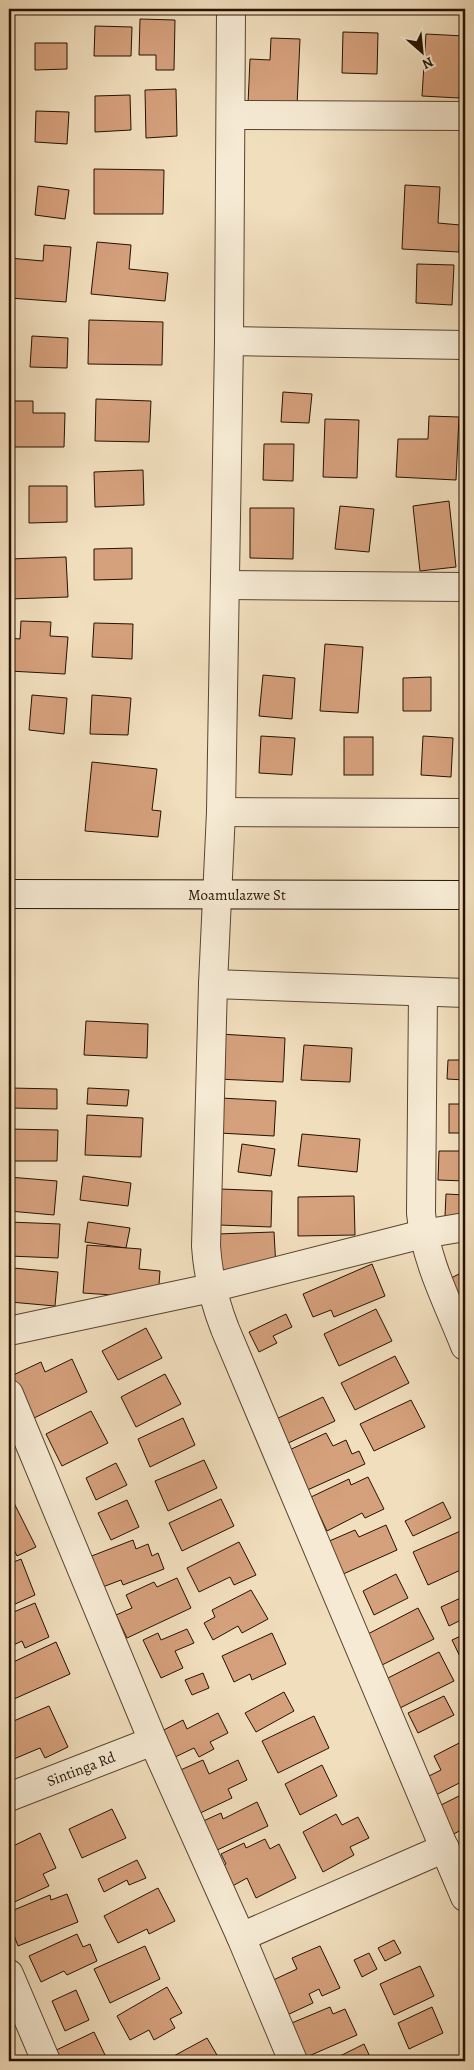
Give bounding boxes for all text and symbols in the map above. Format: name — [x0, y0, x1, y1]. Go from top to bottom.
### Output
north arrow — [396, 28, 446, 78]
text: N — [419, 52, 437, 74]
street label: Moamulazwe St — [188, 885, 286, 905]
street label: Sintinga Rd — [44, 1746, 119, 1791]

